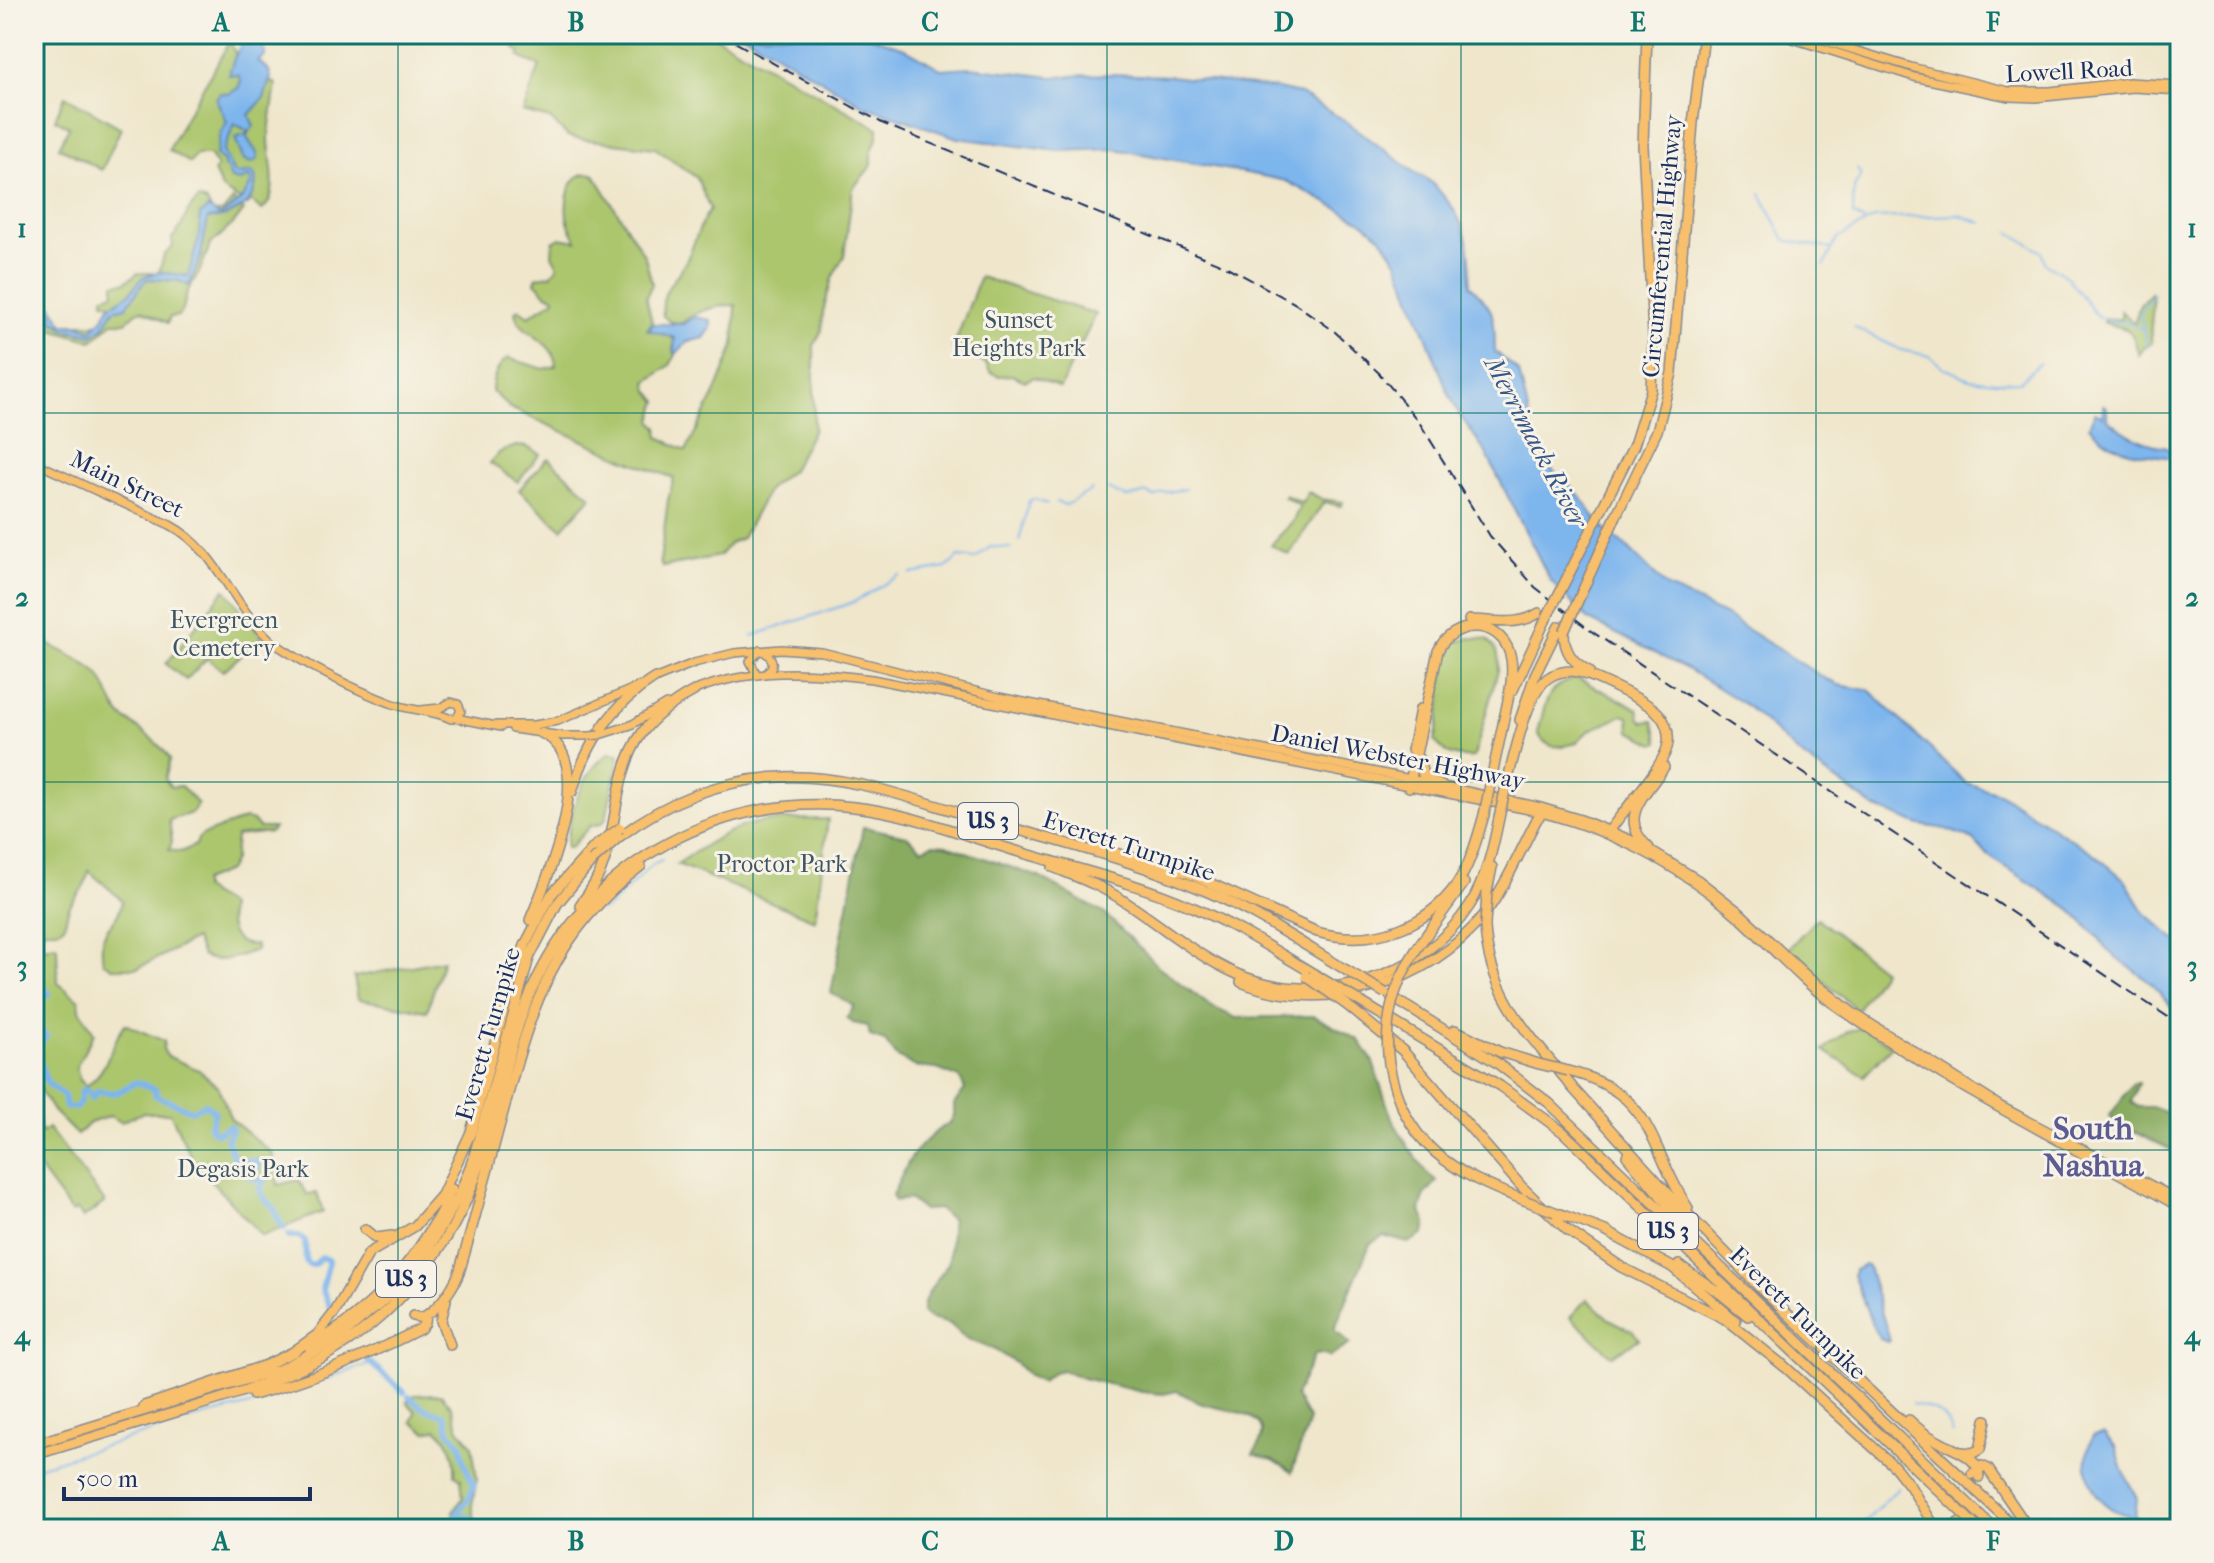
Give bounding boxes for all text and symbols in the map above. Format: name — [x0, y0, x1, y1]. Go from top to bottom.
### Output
text: A — [211, 7, 231, 38]
text: B — [568, 7, 585, 38]
text: C — [921, 7, 939, 38]
text: D — [1274, 7, 1294, 38]
text: E — [1630, 7, 1646, 38]
text: F — [1985, 7, 2000, 38]
street label: Lowell Road — [2005, 54, 2134, 88]
street label: Circumferential Highway — [1637, 112, 1688, 379]
text: 1 — [17, 213, 27, 244]
text: 1 — [2187, 213, 2197, 244]
park label: Sunset Heights Park — [952, 306, 1087, 362]
water label: Merrimack River — [1477, 349, 1595, 535]
street label: Main Street — [66, 445, 189, 524]
text: 2 — [15, 582, 29, 613]
text: 2 — [2185, 582, 2199, 613]
park label: Evergreen Cemetery — [170, 606, 278, 662]
street label: Daniel Webster Highway — [1269, 719, 1528, 796]
road number: US 3 — [958, 803, 1018, 839]
street label: Everett Turnpike — [1039, 805, 1219, 887]
park label: Proctor Park — [717, 850, 848, 878]
street label: Everett Turnpike — [450, 944, 526, 1124]
text: 3 — [17, 951, 27, 982]
text: 3 — [2187, 951, 2197, 982]
district label: South Nashua — [2043, 1110, 2144, 1184]
park label: Degasis Park — [177, 1155, 310, 1183]
road number: US 3 — [1638, 1213, 1698, 1249]
street label: Everett Turnpike — [1724, 1241, 1872, 1385]
road number: US 3 — [376, 1261, 436, 1297]
text: 4 — [13, 1320, 31, 1352]
text: 4 — [2183, 1320, 2201, 1352]
scale bar — [64, 1451, 310, 1501]
text: 500 m — [76, 1465, 138, 1493]
text: A — [211, 1526, 231, 1557]
text: B — [568, 1526, 585, 1557]
text: C — [921, 1526, 939, 1557]
text: D — [1274, 1526, 1294, 1557]
text: E — [1630, 1526, 1646, 1557]
text: F — [1985, 1526, 2000, 1557]

